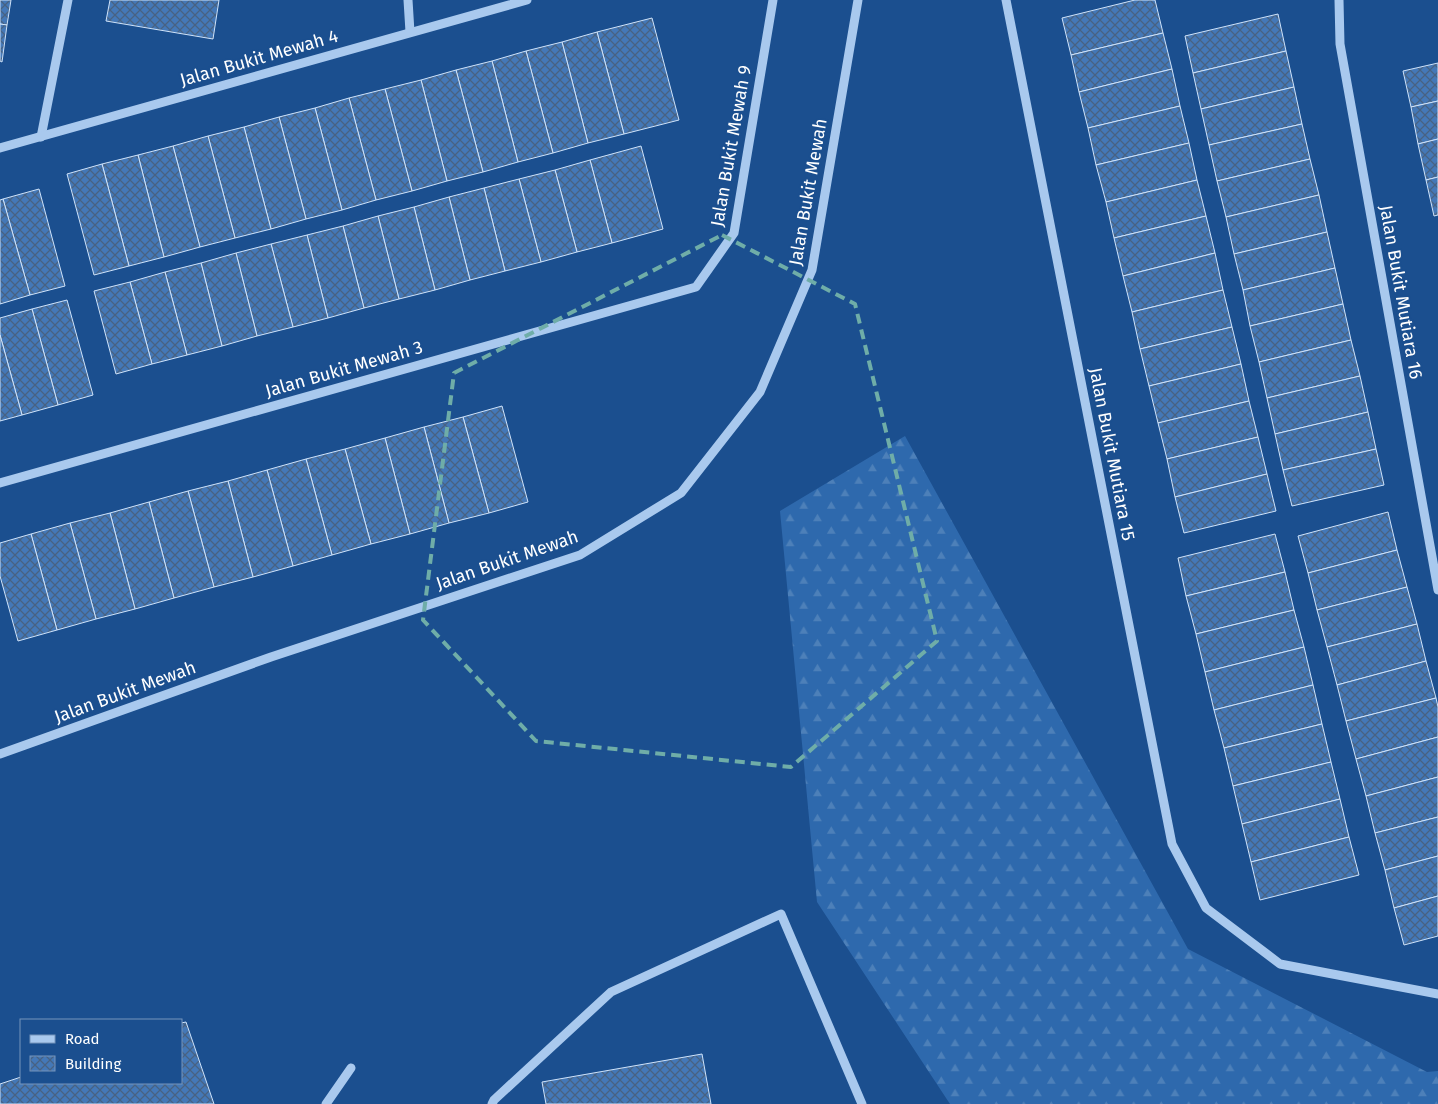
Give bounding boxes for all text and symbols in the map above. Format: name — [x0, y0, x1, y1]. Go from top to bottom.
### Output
street label: Jalan Bukit Mewah 4 — [177, 25, 341, 91]
street label: Jalan Bukit Mewah 9 — [706, 64, 756, 228]
street label: Jalan Bukit Mewah — [784, 117, 832, 267]
street label: Jalan Bukit Mutiara 16 — [1375, 203, 1427, 381]
street label: Jalan Bukit Mewah 3 — [263, 336, 425, 402]
street label: Jalan Bukit Mutiara 15 — [1084, 366, 1140, 542]
street label: Jalan Bukit Mewah — [433, 525, 581, 595]
street label: Jalan Bukit Mewah — [51, 656, 199, 728]
legend — [20, 1019, 182, 1084]
text: Road — [65, 1030, 100, 1048]
text: Building — [65, 1055, 121, 1073]

